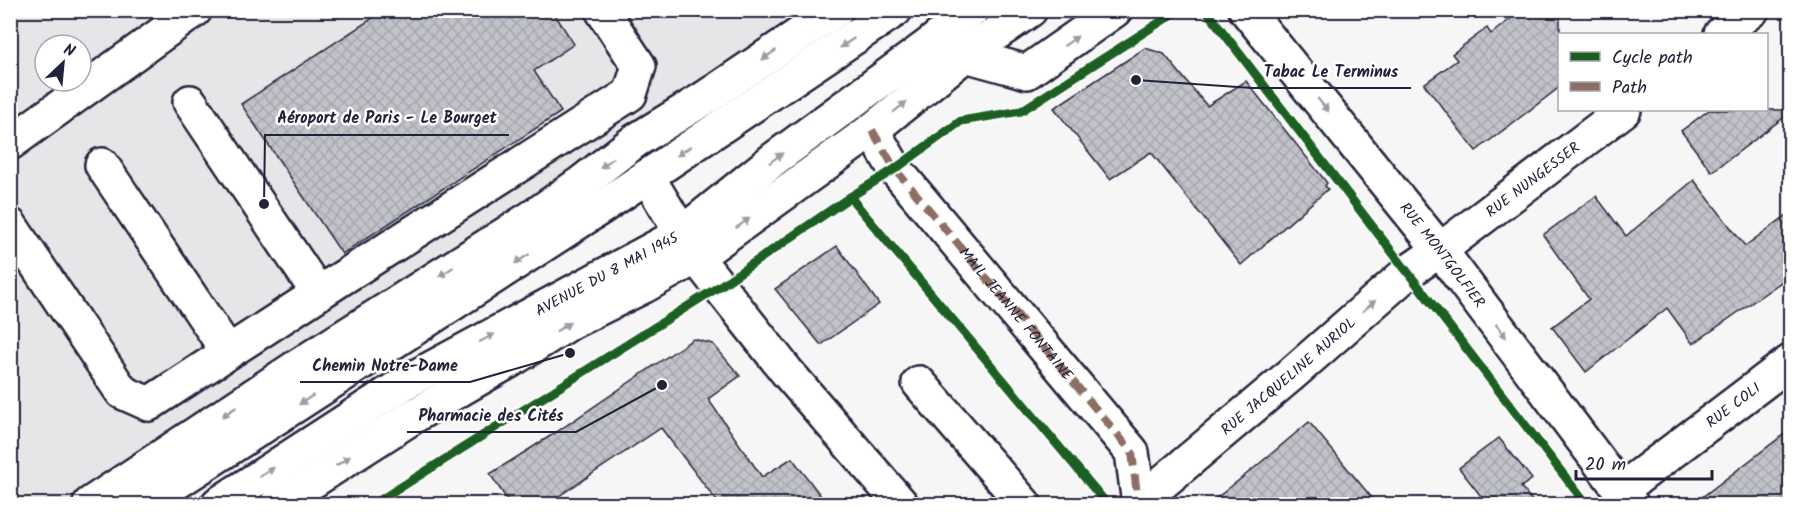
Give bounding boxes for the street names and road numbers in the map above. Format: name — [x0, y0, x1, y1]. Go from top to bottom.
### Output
street label: RUE NUNGESSER — [1481, 136, 1586, 224]
street label: RUE MONTGOLFIER — [1393, 197, 1491, 314]
street label: AVENUE DU 8 MAI 1945 — [531, 226, 684, 323]
street label: MAIL JEANNE FONTAINE — [952, 242, 1079, 387]
street label: RUE JACQUELINE AURIOL — [1216, 312, 1362, 442]
street label: RUE COLI — [1701, 377, 1767, 435]

